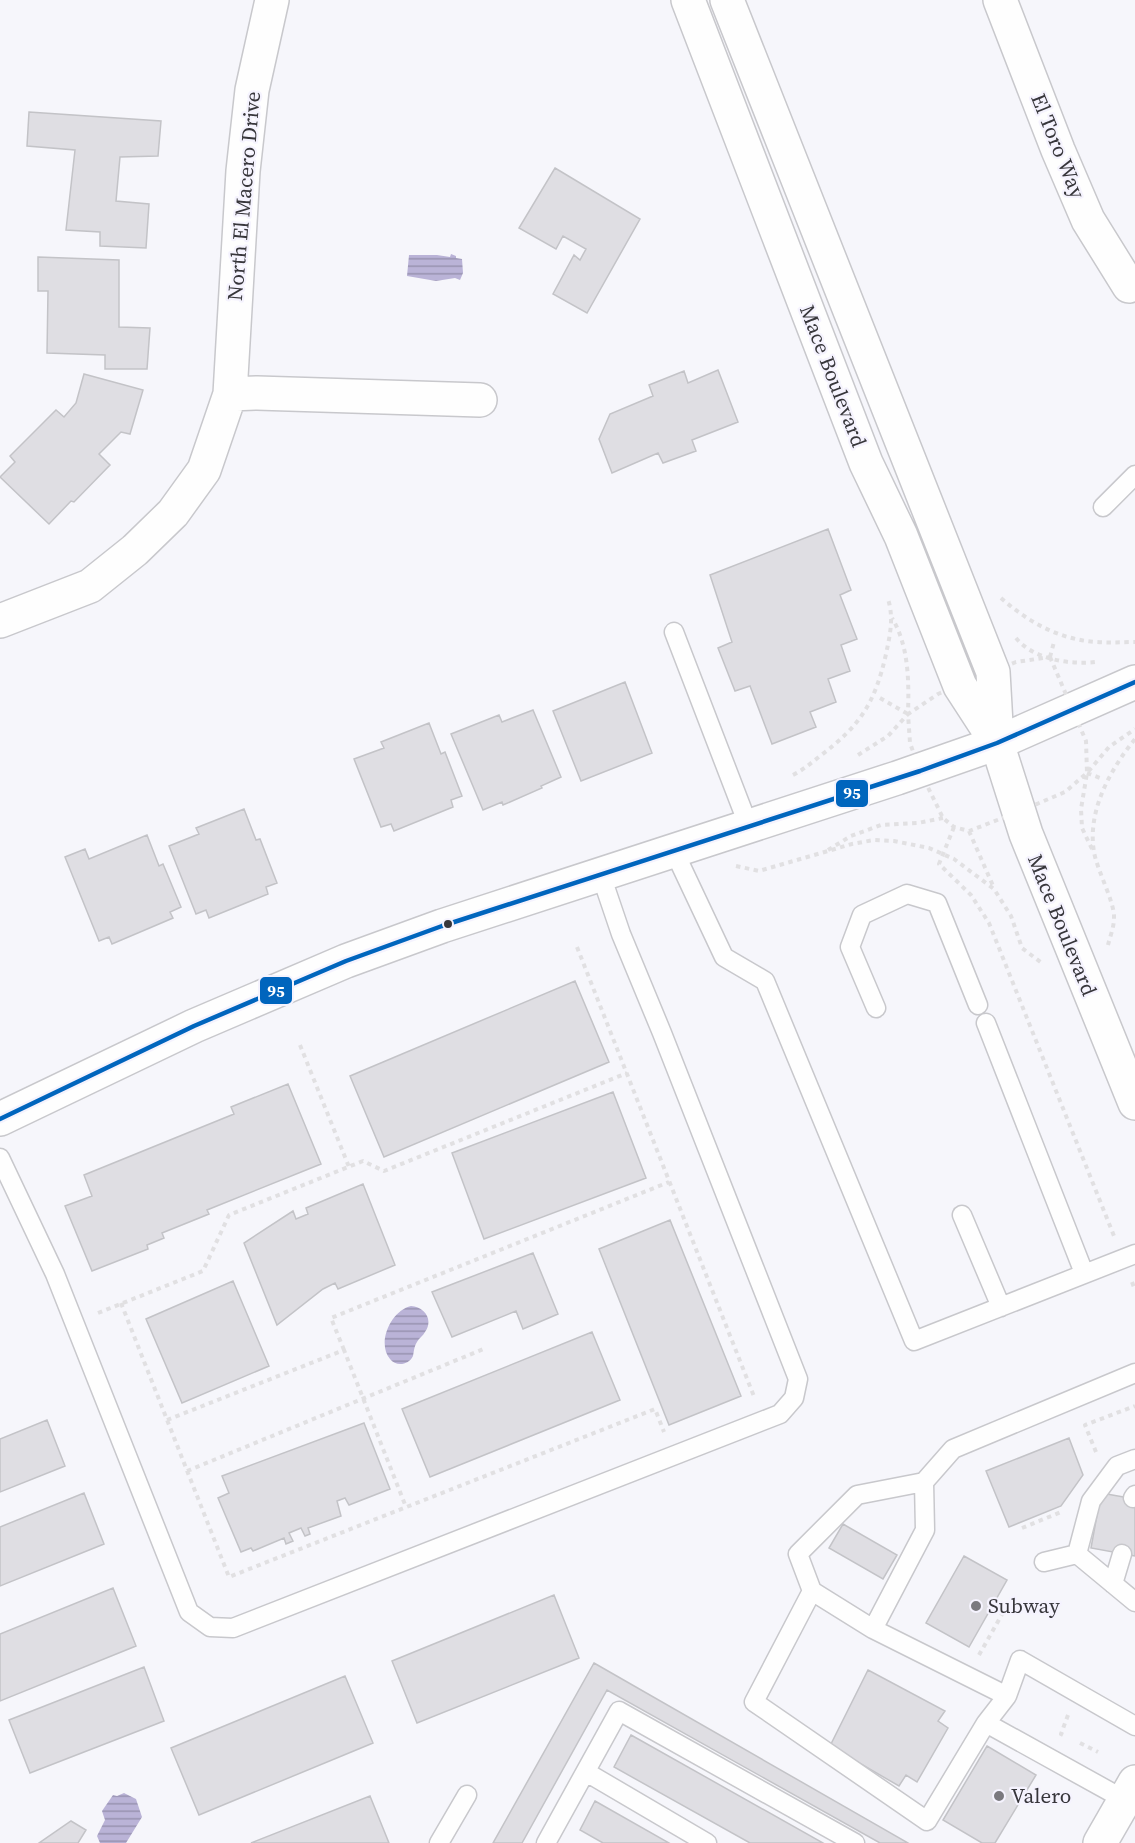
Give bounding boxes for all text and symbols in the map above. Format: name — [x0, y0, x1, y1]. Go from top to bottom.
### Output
street label: El Toro Way — [1024, 89, 1093, 203]
street label: North El Macero Drive — [220, 90, 267, 302]
street label: Mace Boulevard — [793, 301, 874, 451]
line badge: 95 — [835, 779, 869, 808]
text: 95 — [843, 782, 861, 804]
street label: Mace Boulevard — [1021, 850, 1104, 1000]
unlabelled marker — [442, 918, 454, 930]
line badge: 95 — [259, 976, 293, 1005]
text: 95 — [267, 980, 285, 1002]
place label: Subway — [988, 1591, 1060, 1620]
marker: Subway — [969, 1599, 983, 1613]
place label: Valero — [1011, 1781, 1071, 1810]
marker: Valero — [992, 1789, 1006, 1803]

